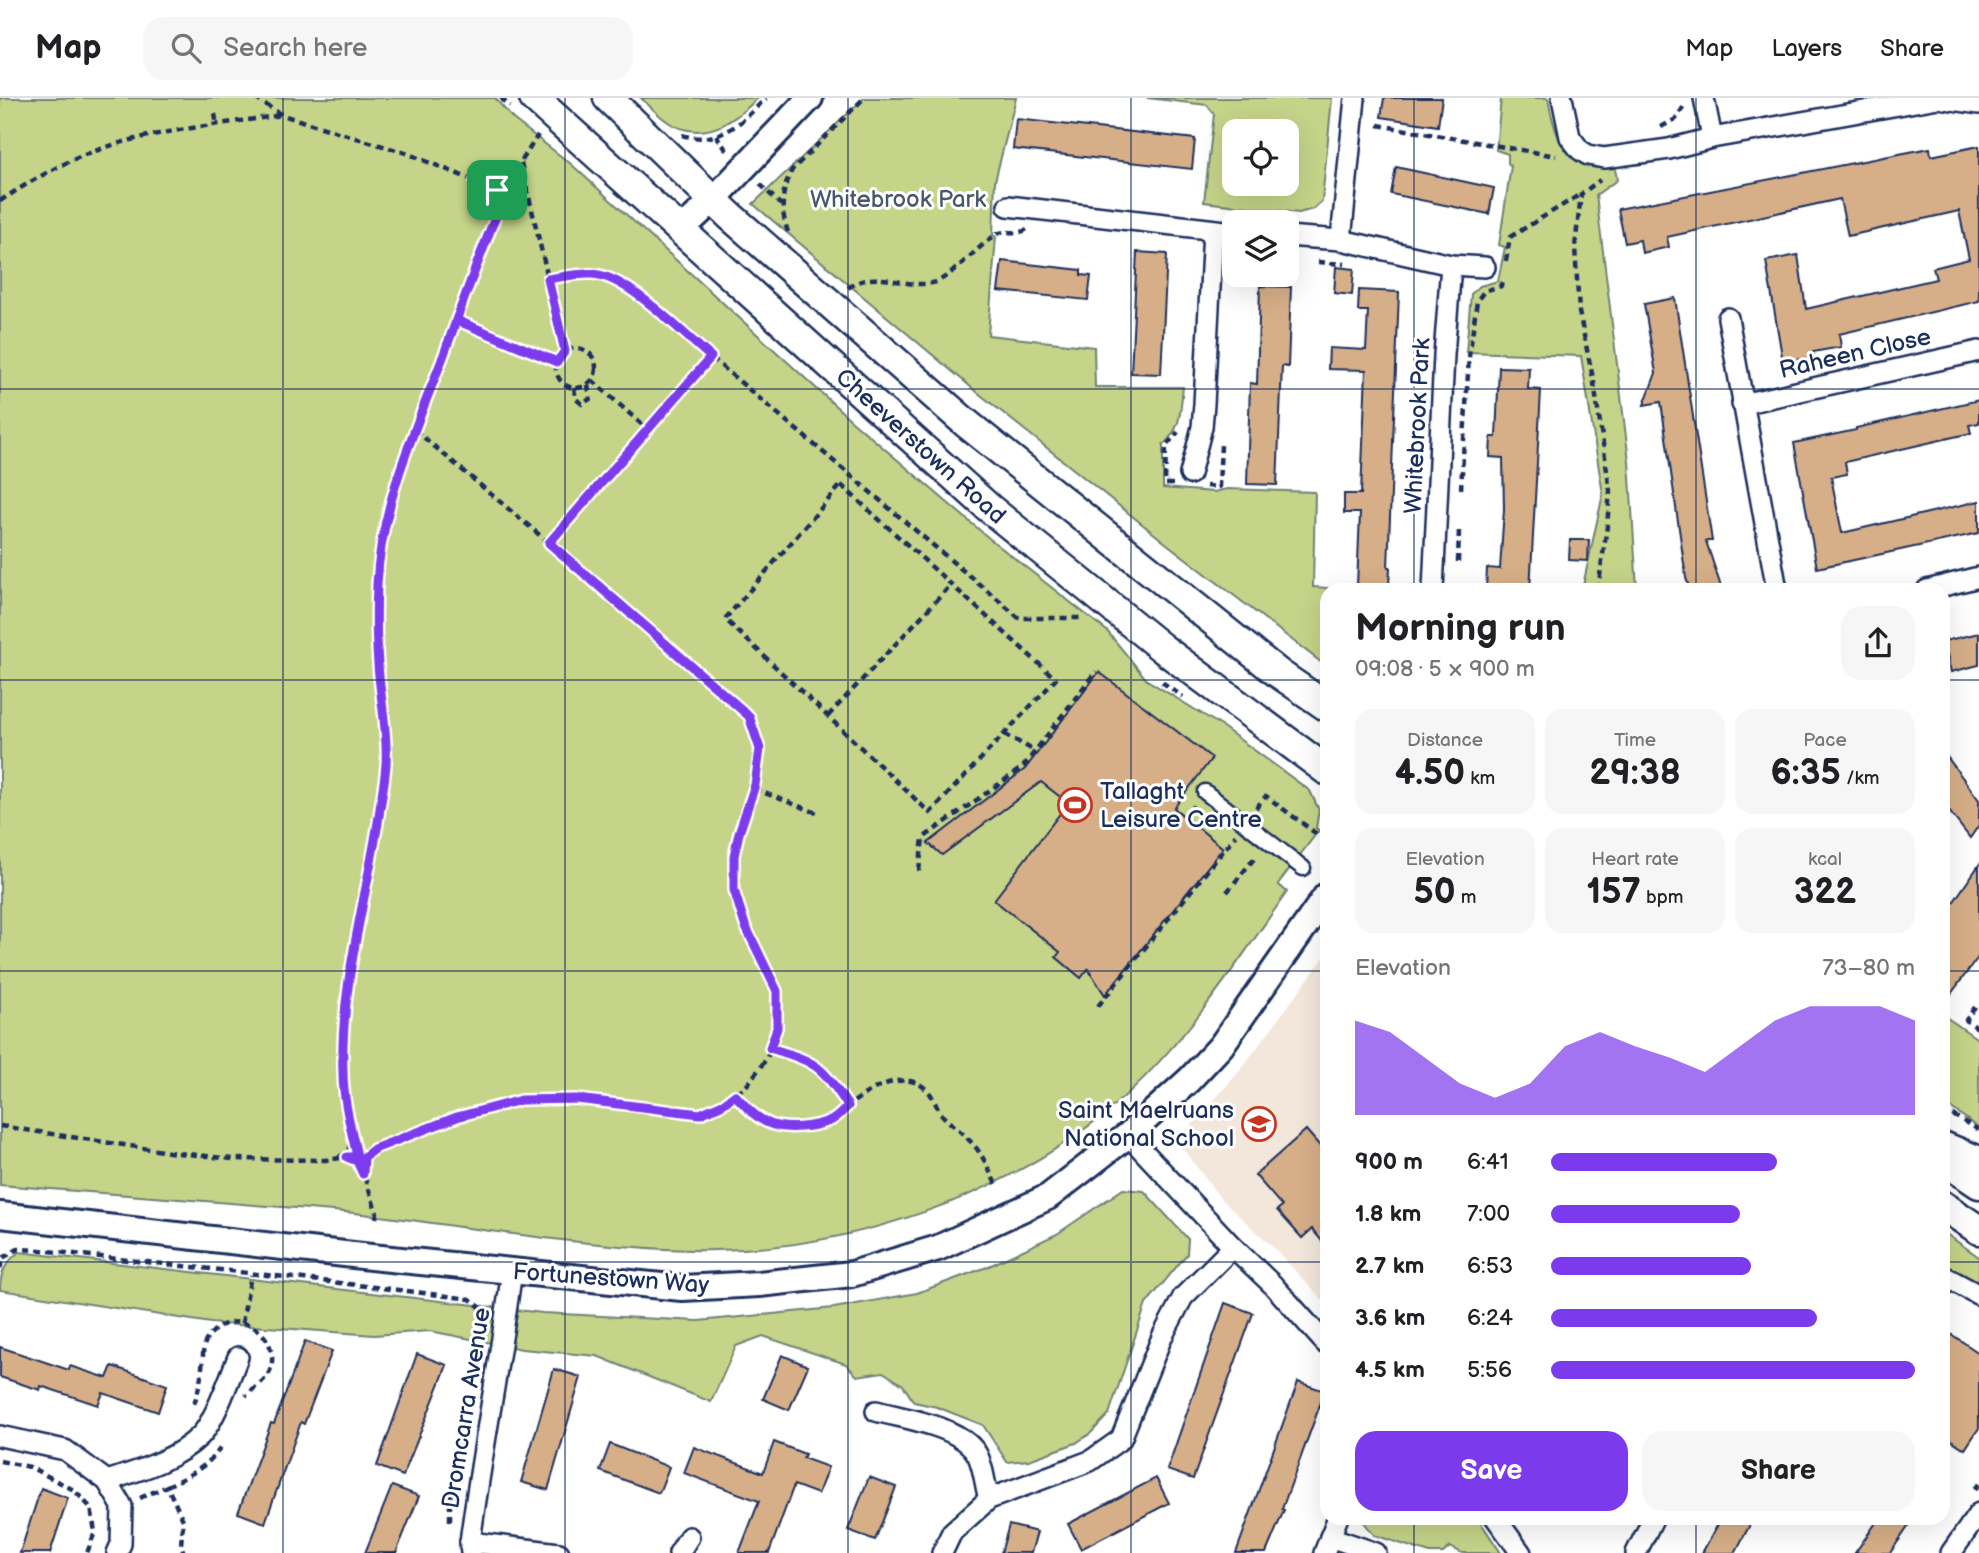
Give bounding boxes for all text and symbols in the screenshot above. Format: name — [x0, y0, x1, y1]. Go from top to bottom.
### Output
search box — [143, 17, 633, 80]
text: Map — [35, 28, 101, 68]
icon: search — [167, 29, 205, 67]
text: Search here — [223, 33, 367, 64]
text: Map — [1685, 34, 1733, 63]
text: Layers — [1771, 34, 1842, 63]
text: Share — [1880, 34, 1944, 63]
map controls — [1222, 119, 1299, 287]
button: locate — [1222, 119, 1299, 196]
pin — [467, 160, 527, 220]
icon: arrive — [478, 171, 516, 209]
park label: Whitebrook Park — [810, 185, 986, 214]
button: layers — [1222, 210, 1299, 287]
street label: Raheen Close — [1777, 322, 1934, 385]
street label: Whitebrook Park — [1398, 337, 1437, 515]
street label: Cheeverstown Road — [830, 362, 1012, 530]
text: Morning run — [1355, 606, 1566, 651]
button: share — [1841, 606, 1915, 680]
text: 09:08 · 5 × 900 m — [1355, 655, 1535, 683]
text: Distance — [1407, 729, 1483, 752]
text: Time — [1614, 729, 1656, 752]
text: Pace — [1803, 729, 1847, 752]
text: 4.50 — [1395, 752, 1465, 795]
text: 29:38 — [1589, 752, 1681, 795]
text: 6:35 — [1771, 752, 1841, 795]
text: km — [1465, 767, 1495, 790]
text: /km — [1841, 767, 1880, 790]
place label: Tallaght Leisure Centre — [1100, 777, 1262, 834]
sports icon: Tallaght Leisure Centre — [1056, 786, 1094, 824]
text: Elevation — [1405, 848, 1485, 871]
text: Heart rate — [1591, 848, 1679, 871]
text: kcal — [1808, 848, 1842, 871]
text: 50 — [1414, 871, 1456, 914]
text: 157 — [1587, 871, 1641, 914]
text: 322 — [1794, 871, 1856, 914]
text: m — [1456, 886, 1476, 909]
text: bpm — [1641, 886, 1683, 909]
text: Elevation — [1355, 954, 1451, 982]
text: 73–80 m — [1822, 954, 1915, 982]
place label: Saint Maelruans National School — [1058, 1096, 1234, 1153]
school or university icon: Saint Maelruans National School — [1240, 1105, 1278, 1143]
text: 900 m — [1355, 1148, 1423, 1176]
text: 6:41 — [1467, 1148, 1509, 1176]
text: 1.8 km — [1355, 1200, 1421, 1228]
text: 7:00 — [1467, 1200, 1510, 1228]
text: 2.7 km — [1355, 1252, 1424, 1280]
text: 6:53 — [1467, 1252, 1513, 1280]
street label: Fortunestown Way — [512, 1257, 710, 1300]
text: 3.6 km — [1355, 1304, 1425, 1332]
text: 6:24 — [1467, 1304, 1513, 1332]
street label: Dromcarra Avenue — [436, 1306, 497, 1511]
text: 4.5 km — [1355, 1356, 1425, 1384]
text: 5:56 — [1467, 1356, 1512, 1384]
button: Save — [1355, 1431, 1628, 1511]
button: Share — [1642, 1431, 1915, 1511]

